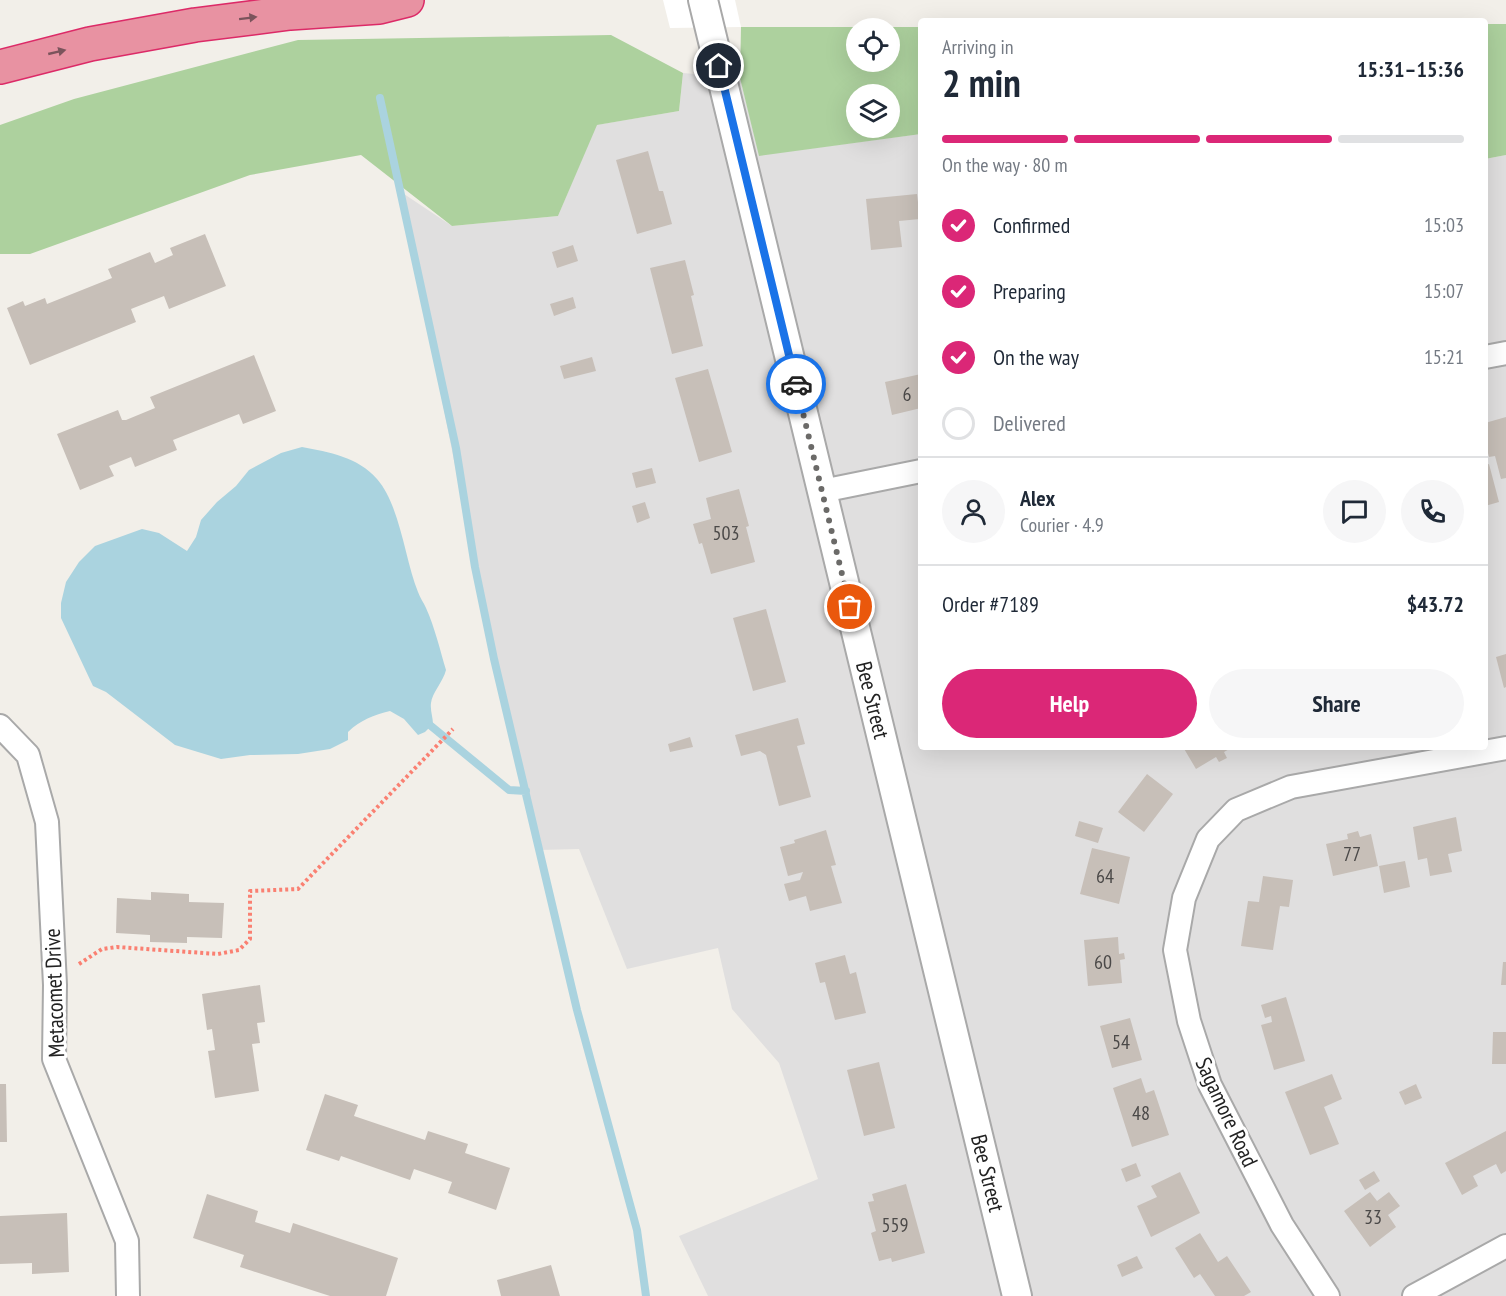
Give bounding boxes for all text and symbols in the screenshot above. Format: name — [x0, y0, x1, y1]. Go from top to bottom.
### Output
one-way arrow — [239, 13, 258, 22]
map controls — [846, 18, 900, 138]
button: locate — [846, 18, 900, 72]
text: Arriving in — [942, 34, 1014, 60]
pin — [693, 40, 744, 91]
one-way arrow — [47, 47, 66, 56]
icon: home — [702, 49, 735, 82]
text: 15:31–15:36 — [1357, 55, 1464, 83]
text: 2 min — [942, 57, 1021, 108]
button: layers — [846, 84, 900, 138]
text: On the way · 80 m — [942, 152, 1068, 178]
icon: check — [942, 209, 975, 242]
text: Confirmed — [993, 211, 1070, 239]
text: 15:03 — [1424, 212, 1464, 238]
icon: check — [942, 275, 975, 308]
text: Preparing — [993, 277, 1066, 305]
text: 15:07 — [1424, 278, 1464, 304]
icon: check — [942, 341, 975, 374]
text: On the way — [993, 343, 1079, 371]
text: 15:21 — [1424, 344, 1464, 370]
courier — [766, 354, 826, 414]
icon: car — [780, 368, 813, 401]
house number: 6 — [903, 381, 912, 407]
text: Delivered — [993, 409, 1066, 437]
button: person — [942, 480, 1005, 543]
button: chat — [1323, 480, 1386, 543]
button: phone — [1401, 480, 1464, 543]
text: Alex — [1020, 484, 1055, 512]
text: Courier · 4.9 — [1020, 512, 1104, 538]
house number: 503 — [713, 520, 740, 546]
pin — [824, 581, 875, 632]
icon: bag — [833, 590, 866, 623]
text: Order #7189 — [942, 590, 1039, 618]
text: $43.72 — [1407, 590, 1464, 618]
street label: Bee Street — [850, 658, 896, 742]
button: Help — [942, 669, 1197, 738]
button: Share — [1209, 669, 1464, 738]
house number: 77 — [1343, 841, 1361, 867]
house number: 64 — [1096, 863, 1114, 889]
street label: Metacomet Drive — [38, 928, 70, 1058]
house number: 60 — [1094, 949, 1112, 975]
house number: 54 — [1112, 1029, 1130, 1055]
street label: Sagamore Road — [1189, 1053, 1265, 1171]
house number: 48 — [1132, 1100, 1150, 1126]
street label: Bee Street — [965, 1131, 1011, 1215]
house number: 33 — [1364, 1204, 1382, 1230]
house number: 559 — [882, 1212, 909, 1238]

